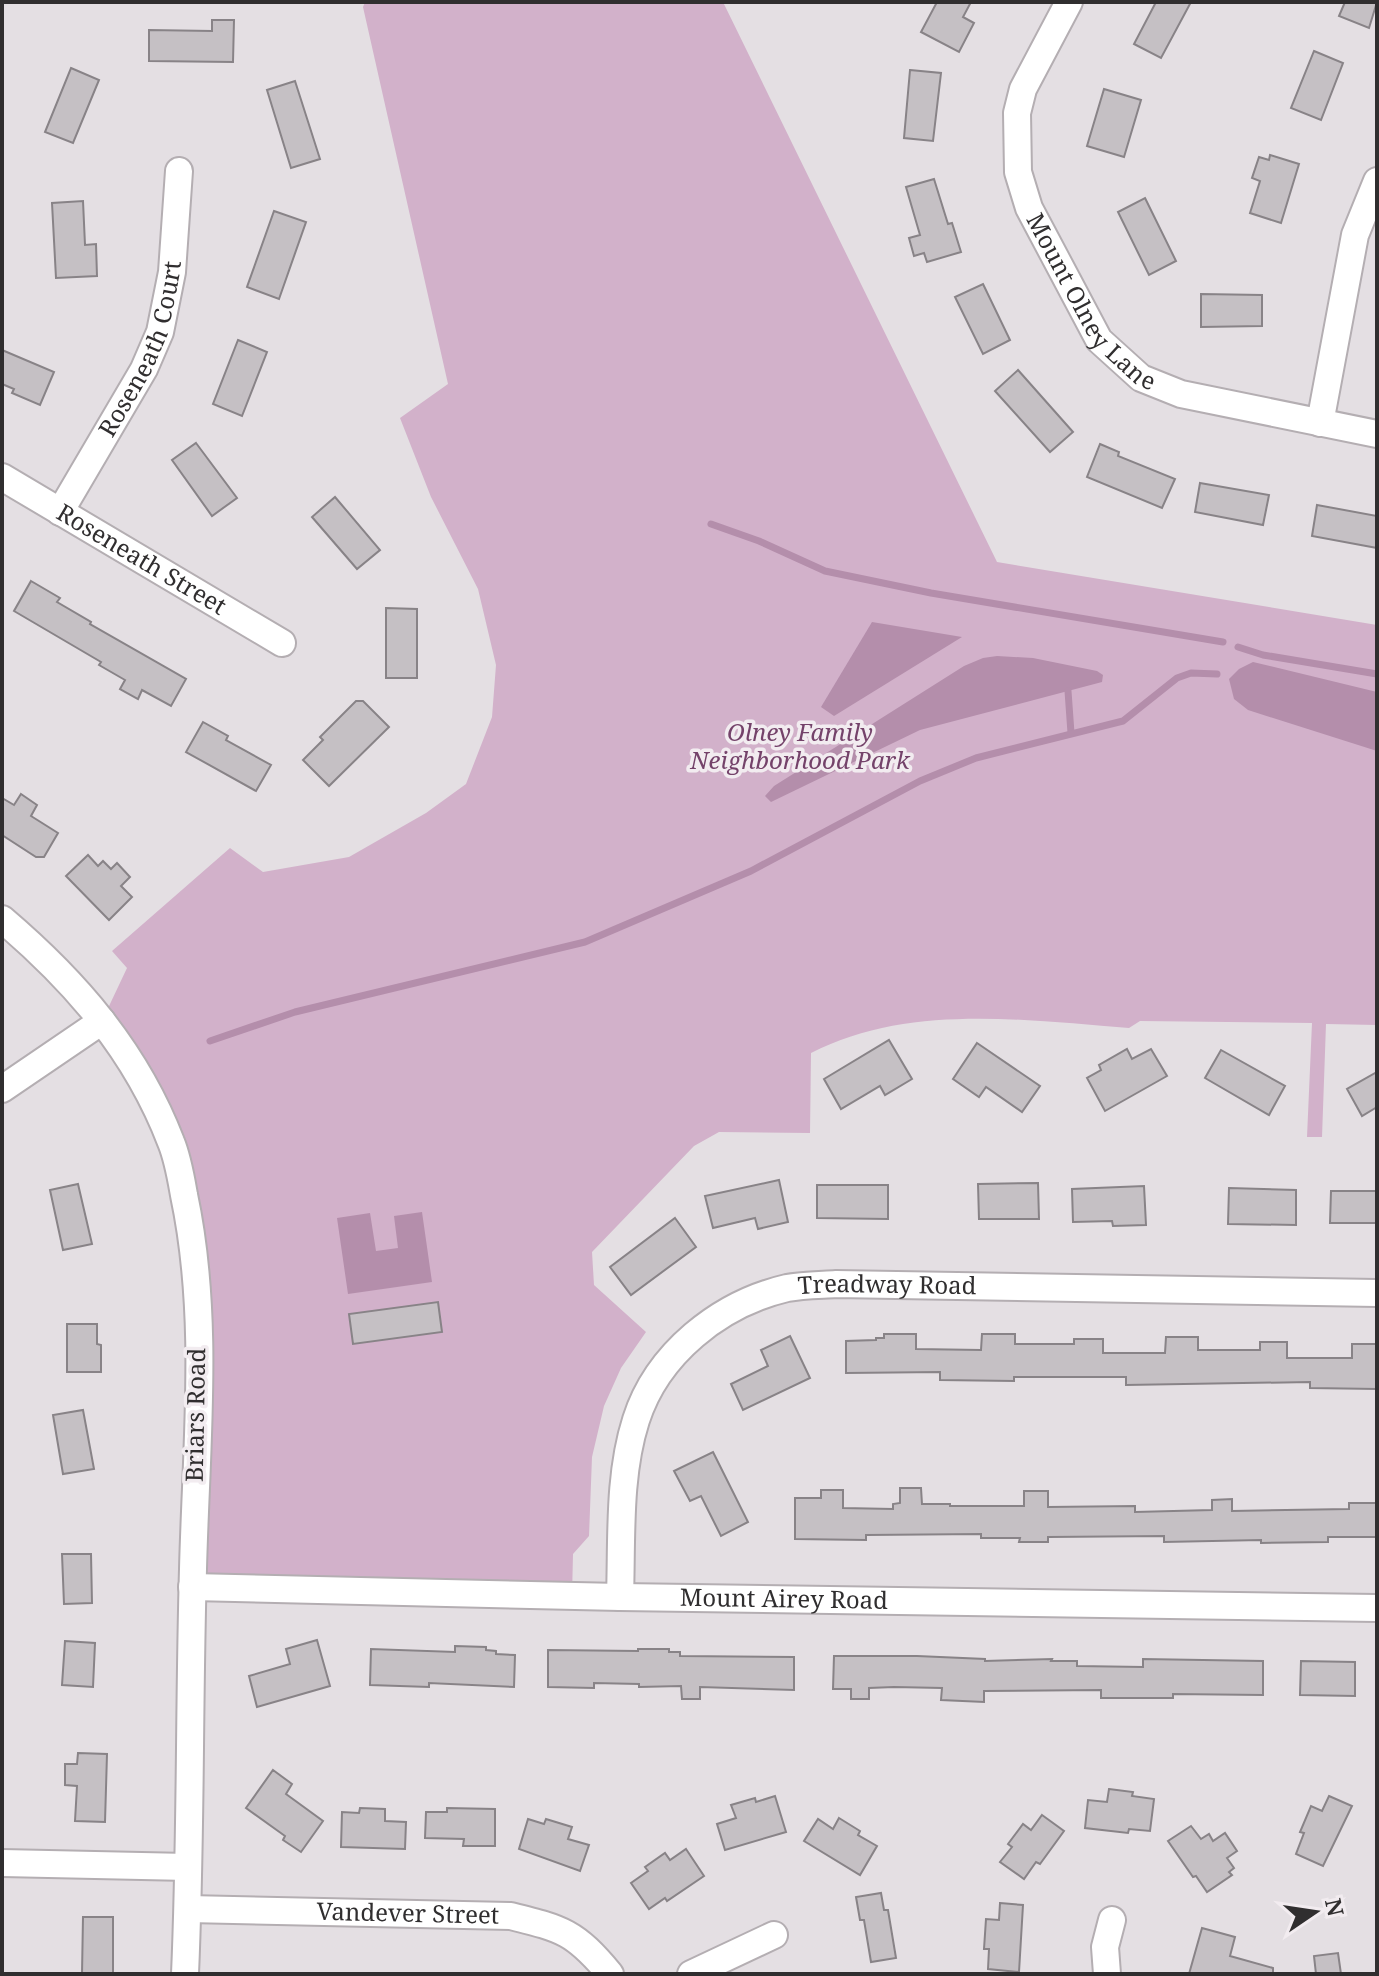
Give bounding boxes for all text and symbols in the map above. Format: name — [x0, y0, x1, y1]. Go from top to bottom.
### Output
street label: Mount Olney Lane — [1020, 207, 1161, 397]
street label: Roseneath Court — [90, 260, 188, 442]
street label: Roseneath Street — [51, 495, 233, 621]
park label: Olney Family Neighborhood Park — [689, 715, 911, 776]
street label: Treadway Road — [796, 1266, 977, 1301]
street label: Briars Road — [177, 1347, 212, 1482]
street label: Mount Airey Road — [680, 1580, 888, 1616]
north arrow — [1275, 1872, 1355, 1952]
street label: Vandever Street — [316, 1894, 500, 1931]
text: N — [1319, 1895, 1352, 1919]

